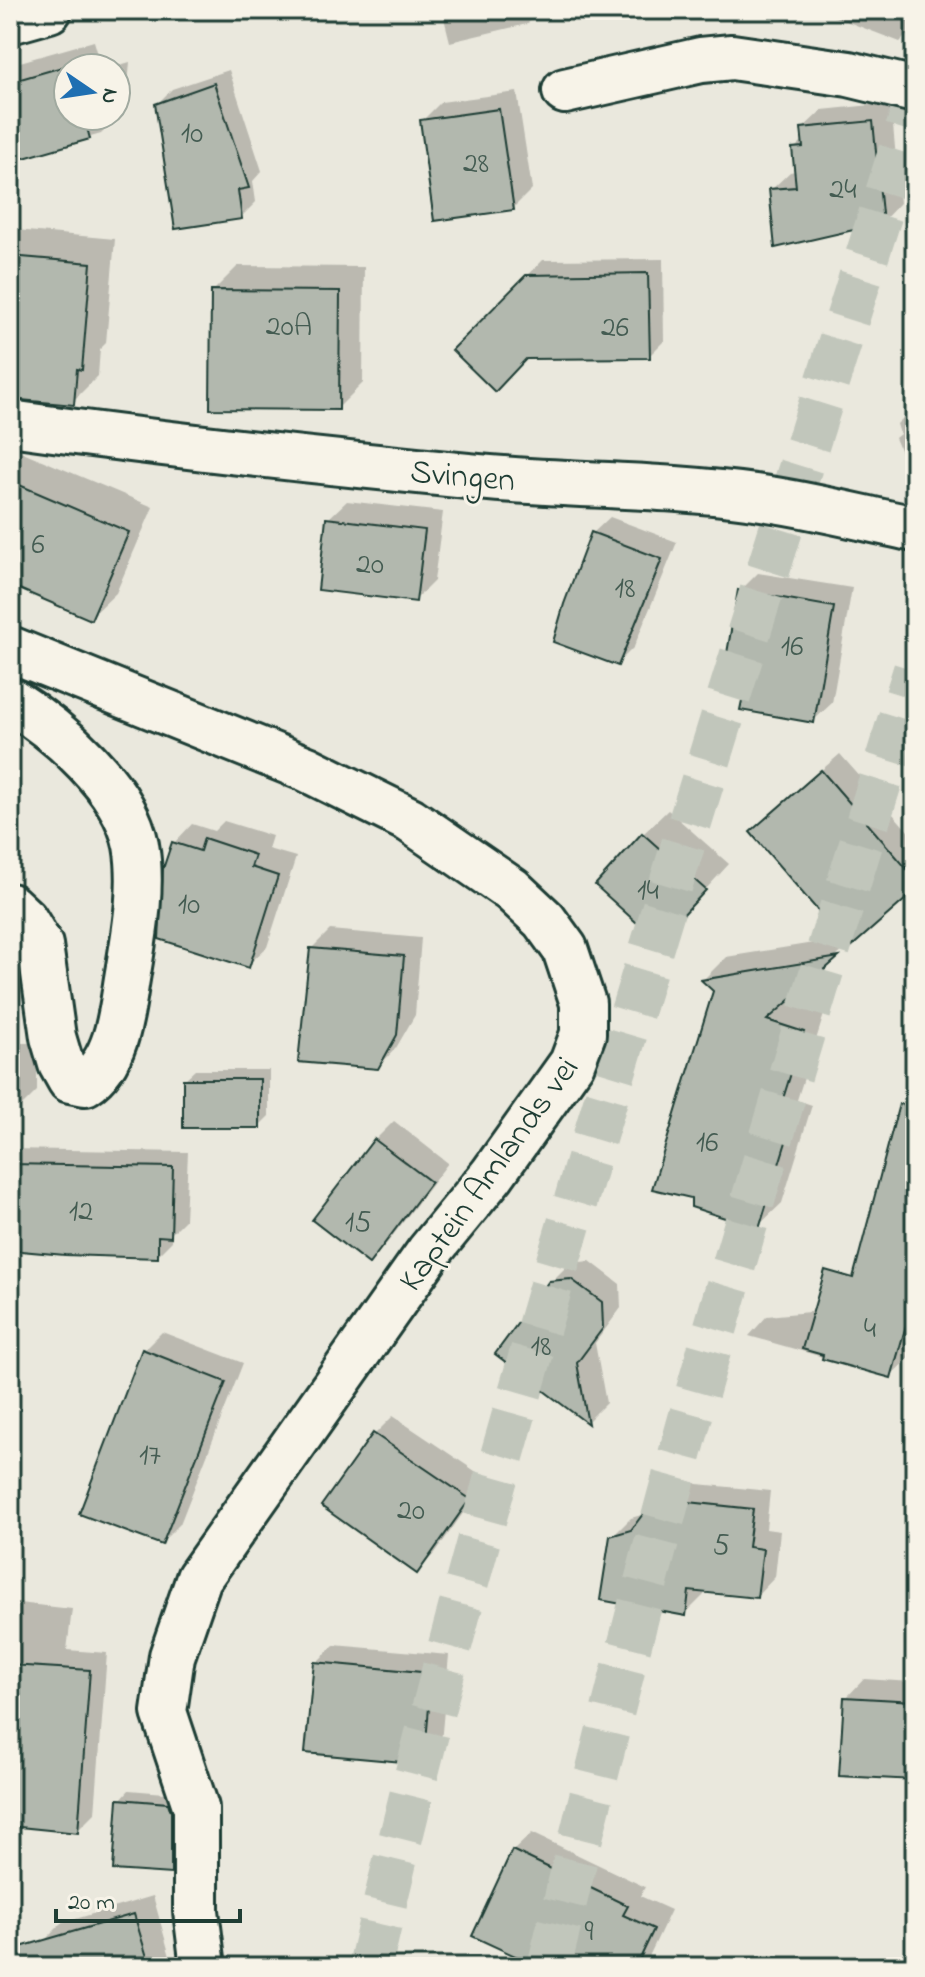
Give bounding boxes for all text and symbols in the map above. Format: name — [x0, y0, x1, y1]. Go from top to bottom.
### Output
north arrow — [52, 52, 132, 132]
text: N — [91, 85, 126, 107]
house number: 10 — [181, 113, 203, 157]
house number: 28 — [463, 143, 489, 187]
house number: 24 — [829, 169, 857, 213]
house number: 20A — [266, 306, 312, 350]
house number: 26 — [601, 307, 629, 351]
street label: Svingen — [408, 448, 517, 507]
house number: 6 — [31, 524, 45, 568]
house number: 20 — [356, 544, 384, 588]
house number: 18 — [615, 568, 635, 612]
house number: 16 — [781, 626, 803, 670]
house number: 14 — [637, 870, 659, 914]
house number: 10 — [178, 884, 200, 928]
street label: Kaptein Amlands vei — [388, 1047, 593, 1303]
house number: 16 — [696, 1122, 718, 1166]
house number: 12 — [69, 1191, 93, 1235]
house number: 15 — [345, 1202, 371, 1246]
house number: 4 — [864, 1308, 876, 1352]
house number: 18 — [531, 1326, 551, 1370]
house number: 17 — [139, 1435, 161, 1479]
house number: 20 — [397, 1490, 425, 1534]
house number: 5 — [712, 1525, 730, 1569]
scale bar — [56, 1873, 240, 1923]
text: 20 m — [68, 1886, 115, 1921]
house number: 9 — [584, 1911, 594, 1955]

